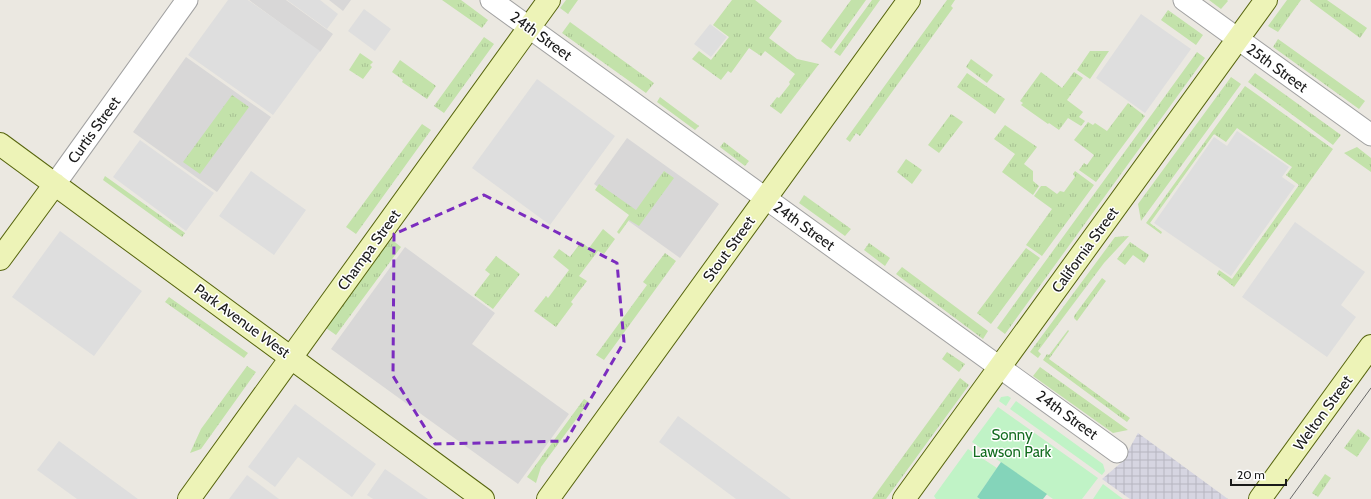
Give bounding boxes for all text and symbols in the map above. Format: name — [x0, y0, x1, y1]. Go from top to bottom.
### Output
street label: 24th Street — [507, 8, 575, 64]
street label: 25th Street — [1243, 40, 1311, 96]
street label: Curtis Street — [64, 93, 124, 167]
street label: 24th Street — [770, 198, 838, 254]
street label: California Street — [1048, 204, 1122, 296]
street label: Champa Street — [334, 206, 404, 294]
street label: Stout Street — [699, 213, 759, 285]
street label: Park Avenue West — [191, 280, 293, 362]
street label: Welton Street — [1290, 372, 1356, 454]
street label: 24th Street — [1033, 387, 1101, 443]
park label: Sonny Lawson Park — [973, 426, 1052, 461]
scale bar — [1231, 461, 1286, 487]
text: 20 m — [1237, 467, 1265, 482]

